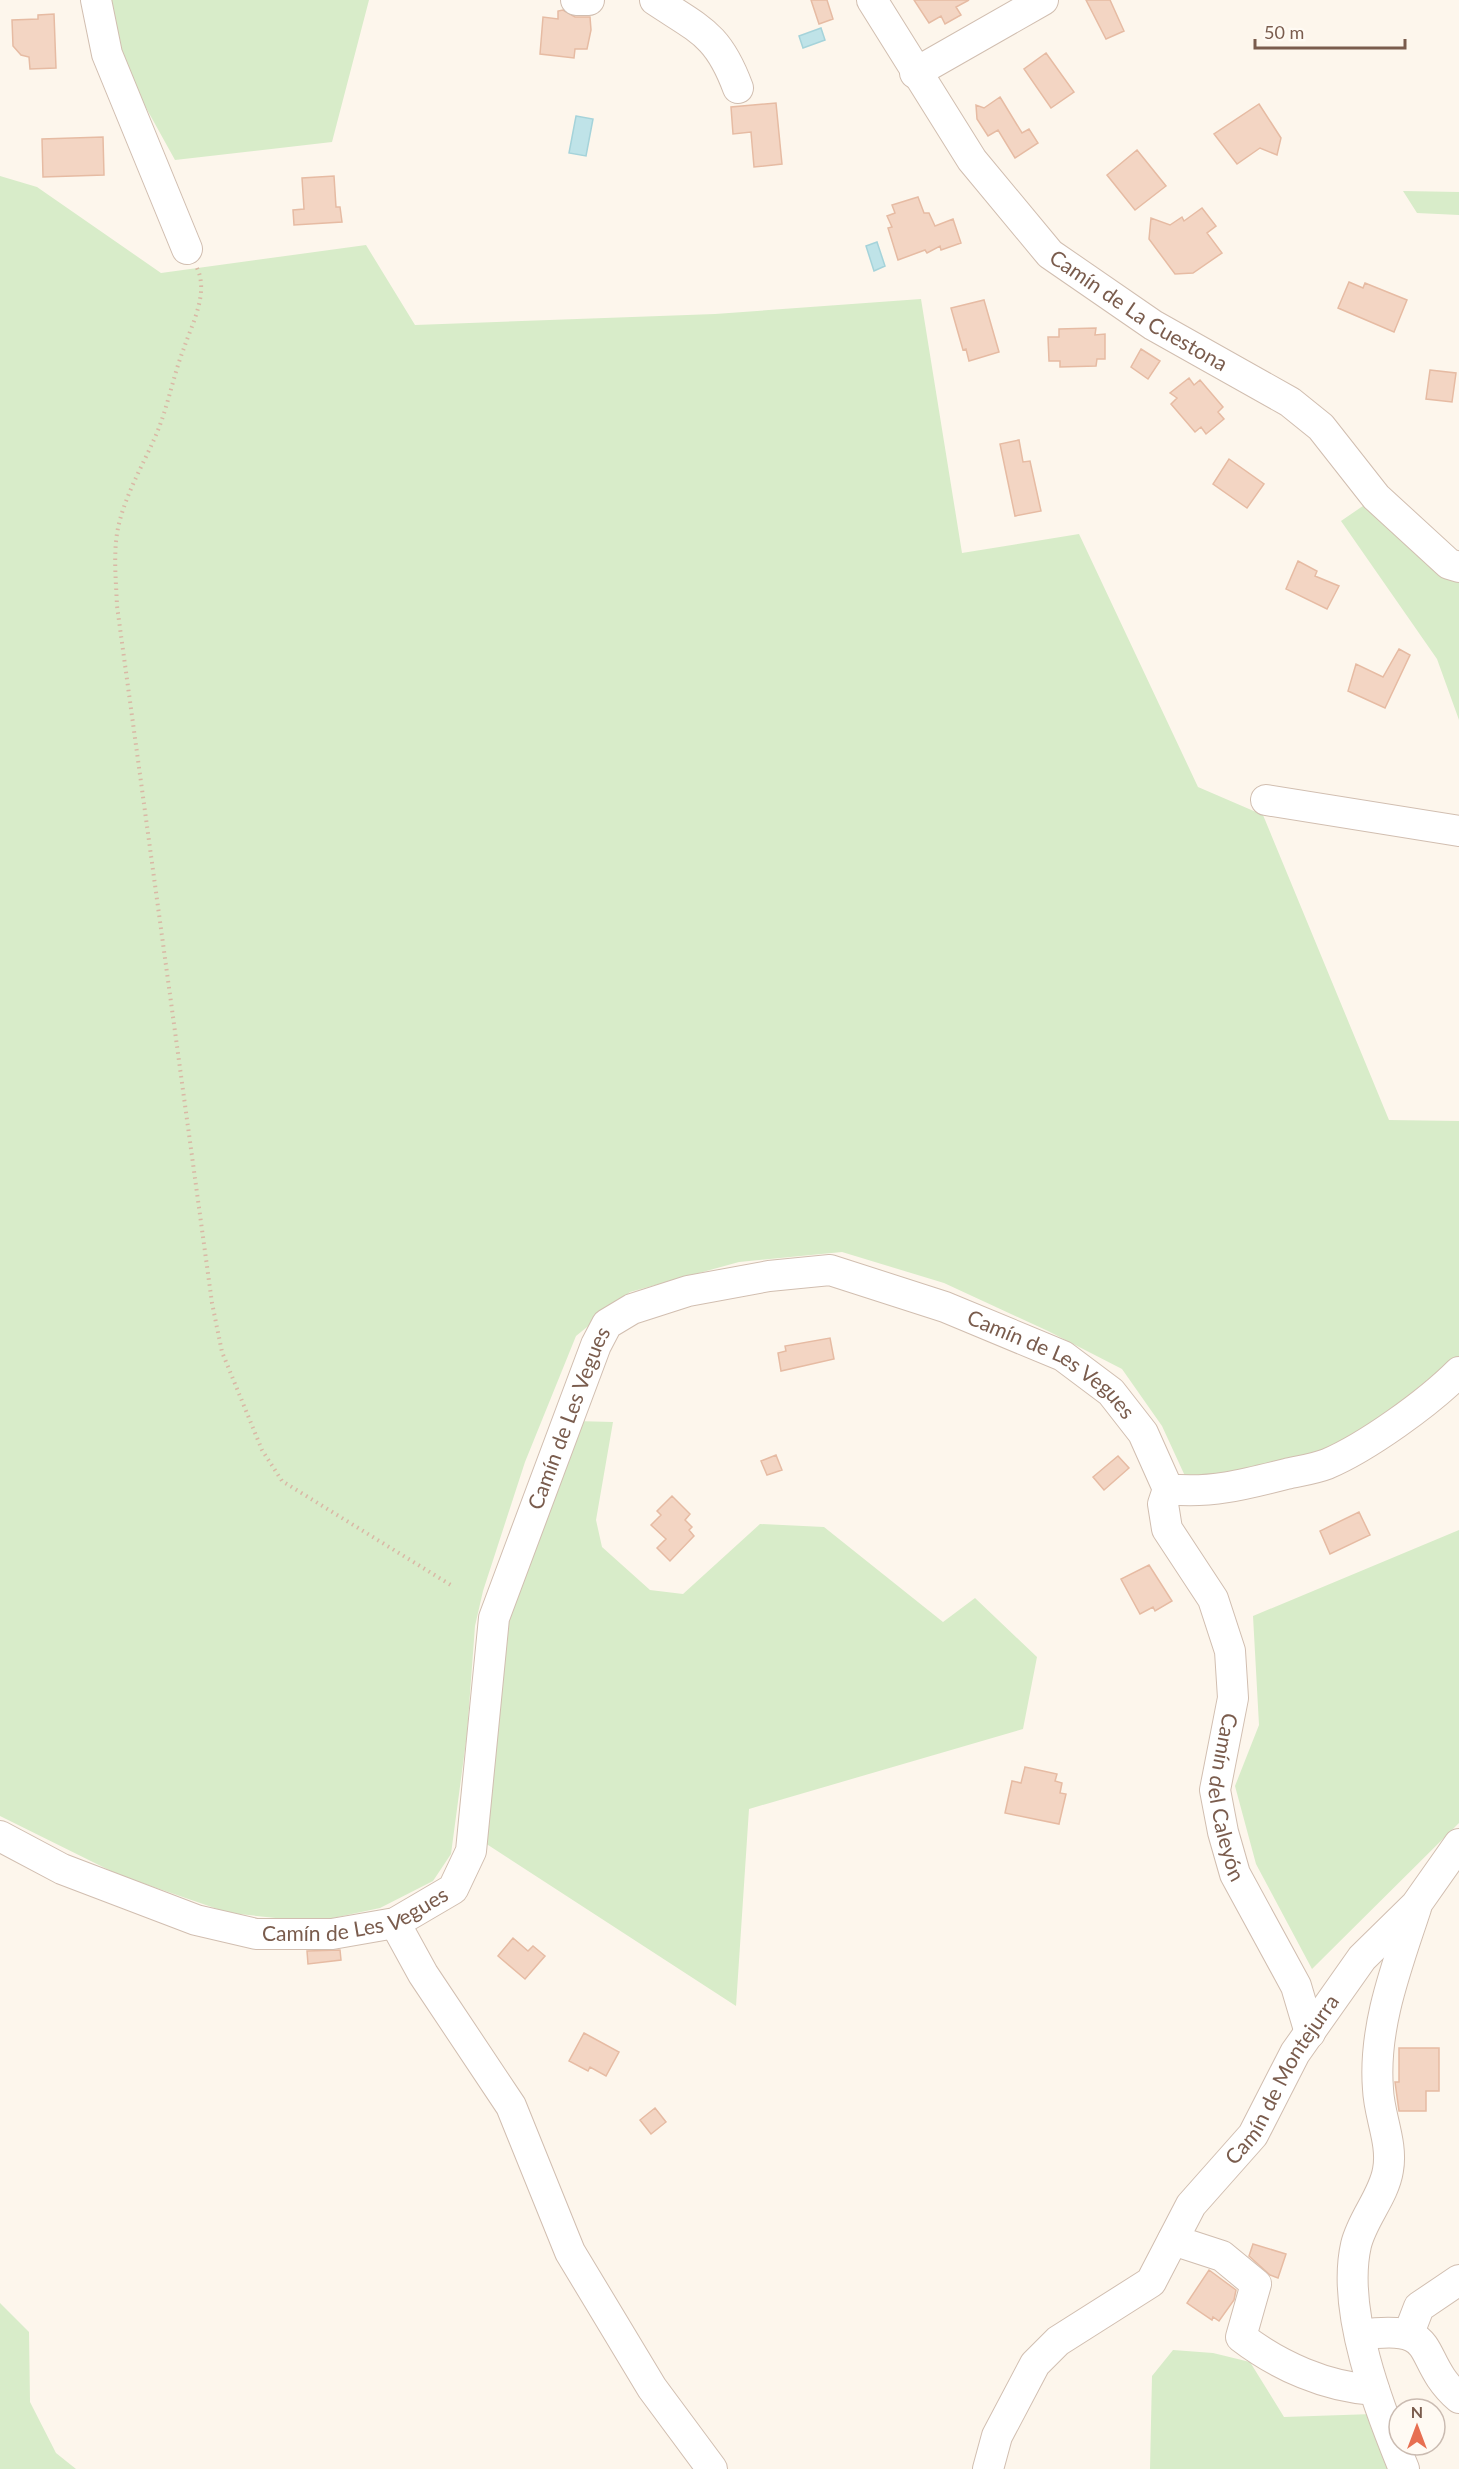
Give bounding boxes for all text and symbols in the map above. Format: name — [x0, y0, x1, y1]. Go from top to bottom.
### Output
scale bar — [1255, 12, 1405, 50]
text: 50 m — [1264, 21, 1304, 43]
street label: Camín de La Cuestona — [1045, 244, 1232, 375]
street label: Camín de Les Vegues — [964, 1304, 1141, 1423]
street label: Camín de Les Vegues — [522, 1322, 614, 1513]
street label: Camín del Caleyón — [1204, 1711, 1251, 1885]
street label: Camín de Les Vegues — [262, 1881, 452, 1945]
street label: Camín de Montejurra — [1219, 1989, 1343, 2169]
north arrow — [1387, 2397, 1447, 2457]
text: N — [1411, 2402, 1423, 2421]

